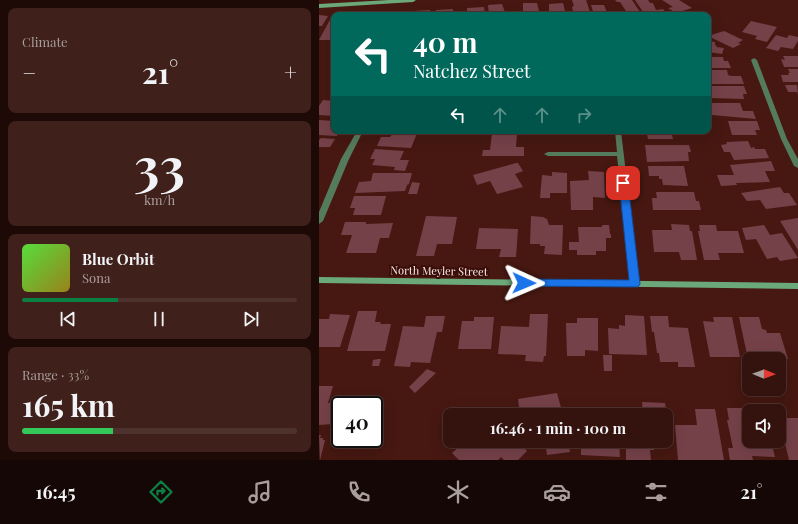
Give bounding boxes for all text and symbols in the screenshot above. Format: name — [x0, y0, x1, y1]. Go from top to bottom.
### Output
text: 40 m — [413, 23, 478, 60]
icon: left — [347, 28, 399, 80]
text: Climate — [22, 33, 68, 50]
text: 21° — [142, 52, 178, 92]
text: − — [22, 57, 36, 87]
text: + — [284, 57, 297, 87]
text: Natchez Street — [413, 59, 531, 83]
icon: left — [447, 104, 469, 126]
icon: ahead — [489, 104, 511, 126]
icon: ahead — [531, 104, 553, 126]
icon: right — [573, 104, 595, 126]
text: 33 — [134, 130, 185, 199]
pin — [606, 166, 640, 200]
icon: arrive — [612, 172, 634, 194]
text: km/h — [144, 191, 175, 208]
text: Blue Orbit — [82, 249, 154, 269]
street label: North Meyler Street — [390, 262, 488, 279]
position arrow — [503, 262, 545, 304]
text: Sona — [82, 269, 110, 286]
icon: previous — [57, 308, 79, 330]
icon: pause — [148, 308, 170, 330]
icon: next — [240, 308, 262, 330]
north arrow — [742, 352, 786, 396]
map controls — [742, 352, 786, 448]
text: Range · 33% — [22, 366, 89, 383]
text: 165 km — [22, 385, 115, 425]
speed limit sign: 40 — [331, 396, 383, 448]
button: sound — [742, 404, 786, 448]
text: 16:46 · 1 min · 100 m — [490, 418, 626, 438]
icon: directions — [147, 478, 175, 506]
icon: music — [246, 478, 274, 506]
icon: phone — [345, 478, 373, 506]
icon: climate — [444, 478, 472, 506]
icon: car — [543, 478, 571, 506]
icon: filters — [642, 478, 670, 506]
text: 16:45 — [36, 480, 75, 504]
text: 21° — [741, 480, 762, 504]

